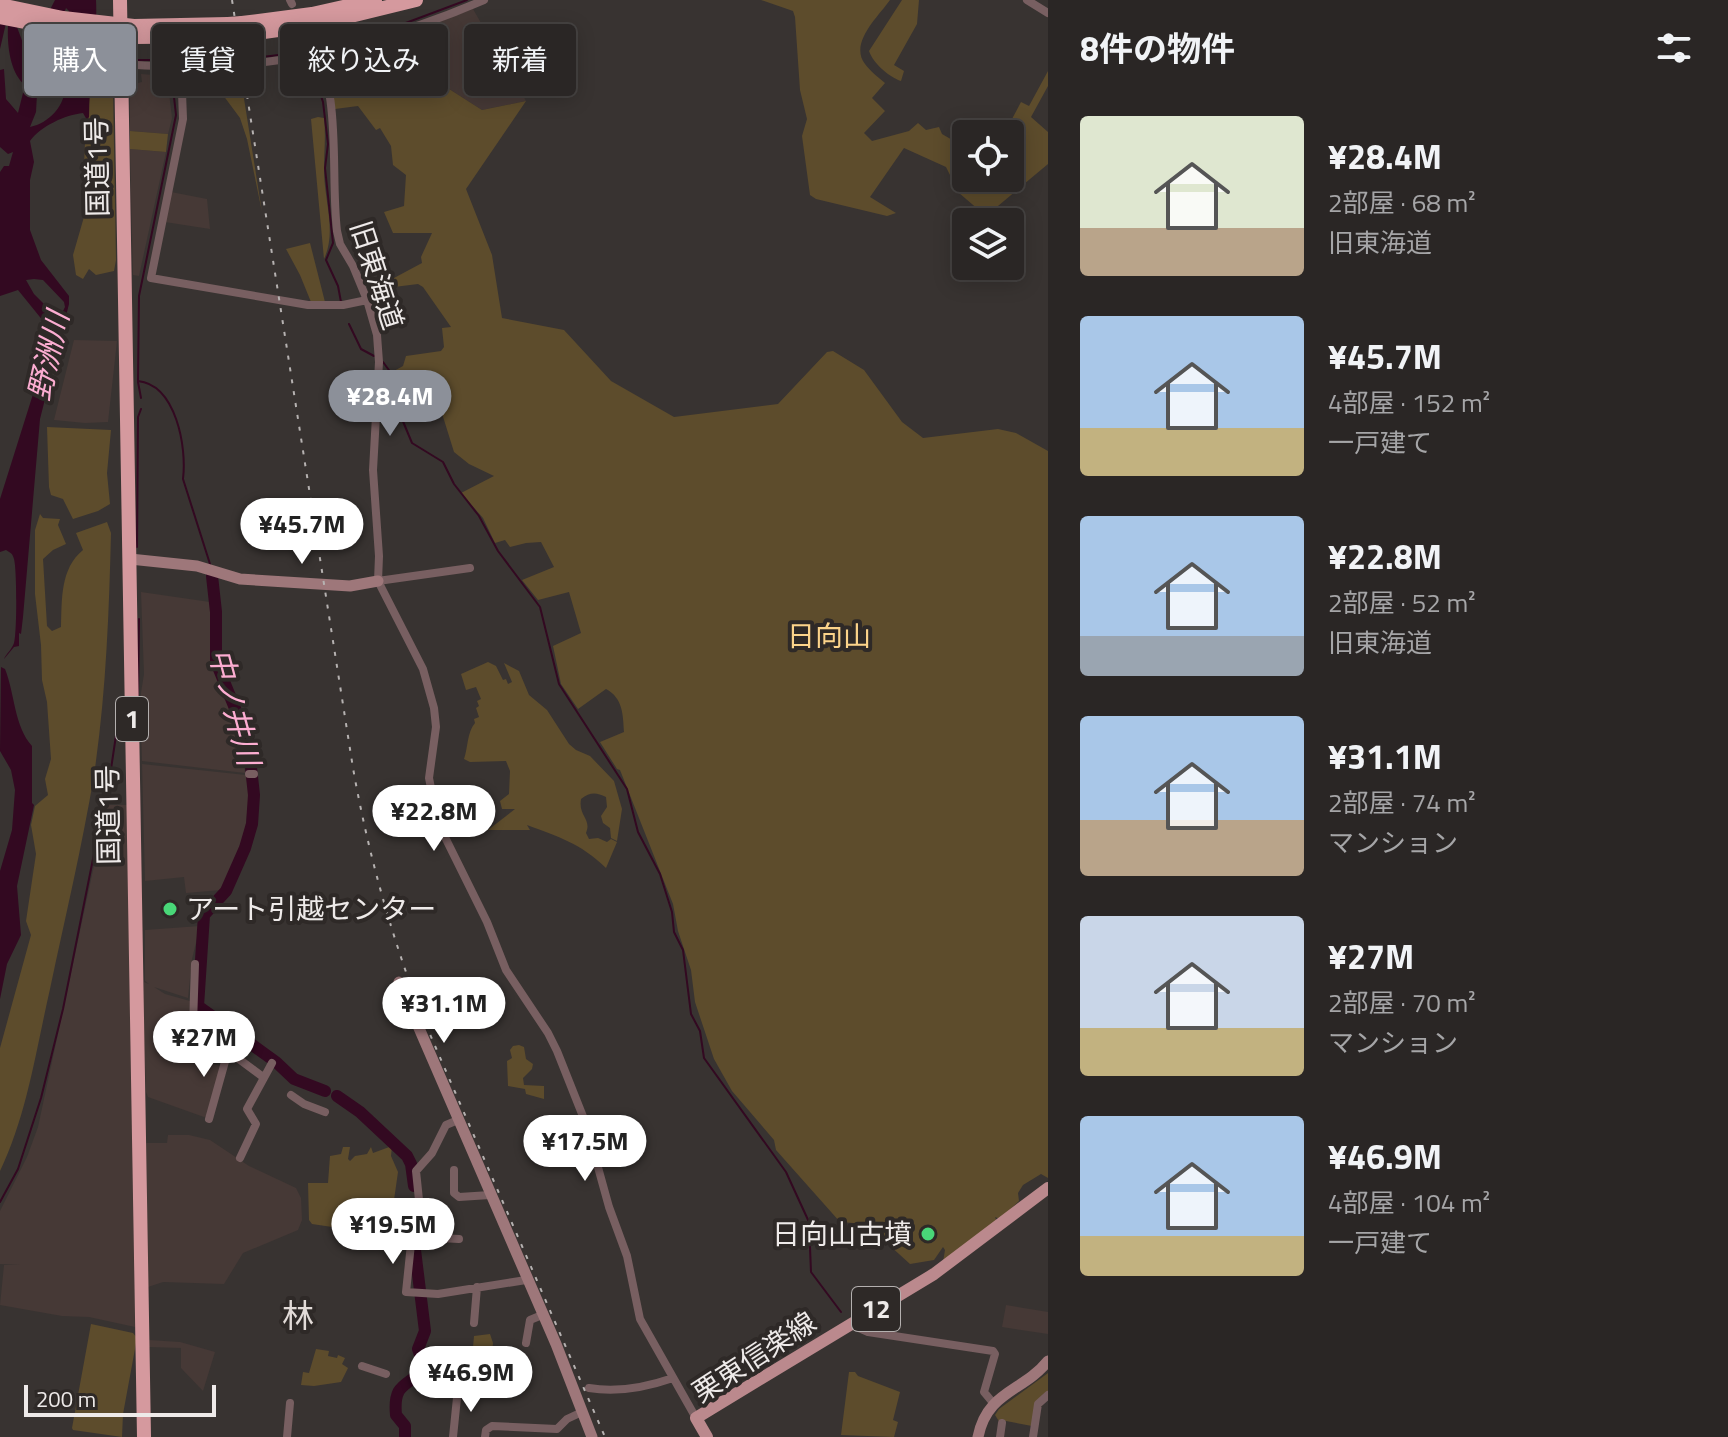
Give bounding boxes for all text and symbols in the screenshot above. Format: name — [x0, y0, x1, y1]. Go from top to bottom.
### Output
text: 8件の物件 — [1080, 22, 1235, 74]
chip: 購入 — [24, 24, 136, 96]
chip: 賃貸 — [152, 24, 264, 96]
chip: 絞り込み — [280, 24, 448, 96]
chip: 新着 — [464, 24, 576, 96]
icon: filters — [1652, 26, 1696, 70]
street label: 国道1号 — [74, 117, 119, 217]
map controls — [952, 120, 1024, 280]
button: locate — [952, 120, 1024, 192]
text: ¥28.4M — [1328, 130, 1442, 182]
icon: home — [1144, 148, 1240, 244]
text: 2部屋 · 68 m² — [1328, 183, 1476, 222]
button: layers — [952, 208, 1024, 280]
street label: 旧東海道 — [340, 215, 415, 335]
text: 旧東海道 — [1328, 223, 1432, 262]
water label: 野洲川 — [15, 304, 81, 405]
text: ¥45.7M — [1328, 330, 1442, 382]
icon: home — [1144, 348, 1240, 444]
pin: ¥28.4M — [325, 370, 455, 438]
text: ¥28.4M — [346, 376, 434, 415]
text: 4部屋 · 152 m² — [1328, 383, 1490, 422]
text: 一戸建て — [1328, 423, 1432, 462]
pin: ¥45.7M — [237, 498, 367, 566]
text: ¥45.7M — [258, 504, 346, 543]
text: ¥22.8M — [1328, 530, 1442, 582]
icon: home — [1144, 548, 1240, 644]
text: 2部屋 · 52 m² — [1328, 583, 1476, 622]
park label: 日向山 — [787, 614, 871, 657]
text: 旧東海道 — [1328, 623, 1432, 662]
water label: 中ノ井川 — [197, 643, 273, 774]
road number: 1 — [116, 697, 148, 741]
text: ¥31.1M — [1328, 730, 1442, 782]
icon: home — [1144, 748, 1240, 844]
street label: 国道1号 — [85, 765, 130, 865]
text: 2部屋 · 74 m² — [1328, 783, 1476, 822]
pin: ¥22.8M — [369, 785, 499, 853]
text: ¥22.8M — [390, 791, 478, 830]
text: マンション — [1328, 823, 1458, 862]
place label: アート引越センター — [186, 887, 436, 930]
marker: アート引越センター — [161, 900, 179, 918]
text: ¥27M — [1328, 930, 1414, 982]
icon: home — [1144, 948, 1240, 1044]
pin: ¥31.1M — [379, 977, 509, 1045]
text: ¥31.1M — [400, 983, 488, 1022]
text: 2部屋 · 70 m² — [1328, 983, 1476, 1022]
pin: ¥27M — [157, 1011, 251, 1079]
text: ¥27M — [171, 1017, 237, 1056]
text: マンション — [1328, 1023, 1458, 1062]
pin: ¥17.5M — [520, 1115, 650, 1183]
text: ¥17.5M — [541, 1121, 629, 1160]
text: ¥46.9M — [1328, 1130, 1442, 1182]
icon: home — [1144, 1148, 1240, 1244]
text: 4部屋 · 104 m² — [1328, 1183, 1490, 1222]
pin: ¥19.5M — [328, 1198, 458, 1266]
text: ¥19.5M — [349, 1204, 437, 1243]
place label: 日向山古墳 — [772, 1212, 912, 1255]
text: 一戸建て — [1328, 1223, 1432, 1262]
marker: 日向山古墳 — [919, 1225, 937, 1243]
road number: 12 — [852, 1287, 900, 1331]
district label: 林 — [282, 1291, 314, 1339]
street label: 栗東信楽線 — [683, 1300, 824, 1413]
pin: ¥46.9M — [406, 1346, 536, 1414]
text: ¥46.9M — [427, 1352, 515, 1391]
scale bar — [24, 1381, 216, 1417]
text: 200 m — [36, 1382, 96, 1416]

